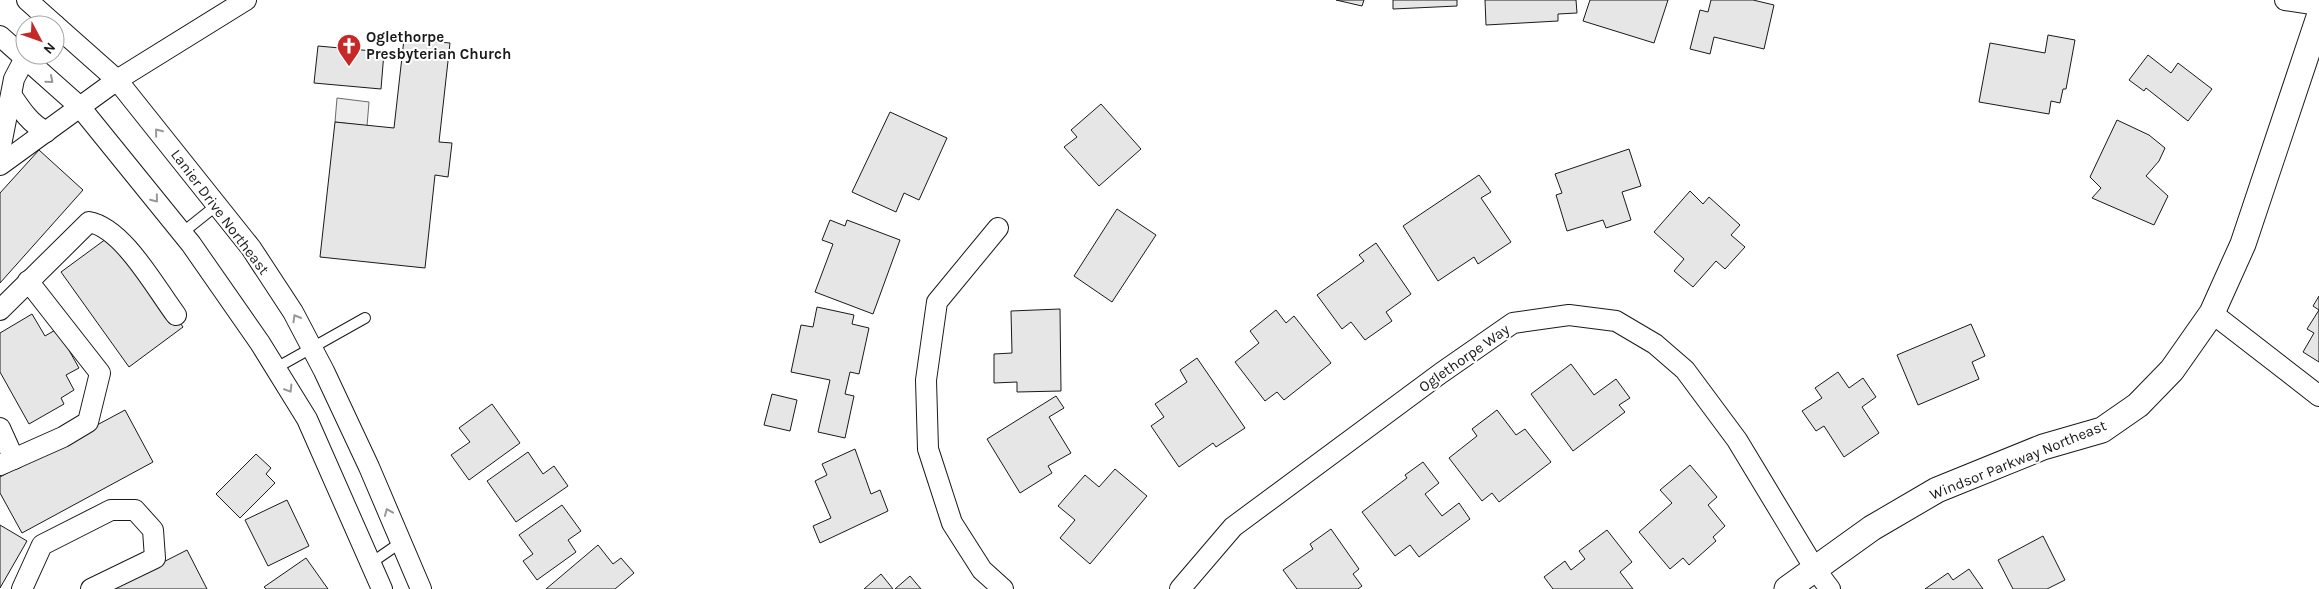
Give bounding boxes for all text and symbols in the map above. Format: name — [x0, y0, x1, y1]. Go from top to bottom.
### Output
north arrow — [15, 15, 65, 65]
place label: Oglethorpe Presbyterian Church — [366, 28, 511, 63]
church icon: Oglethorpe Presbyterian Church — [336, 33, 362, 67]
text: N — [40, 39, 59, 58]
one-way arrow — [44, 74, 53, 83]
one-way arrow — [154, 128, 163, 137]
street label: Lanier Drive Northeast — [167, 146, 273, 278]
one-way arrow — [149, 193, 157, 202]
one-way arrow — [292, 315, 302, 324]
street label: Oglethorpe Way — [1415, 320, 1513, 396]
one-way arrow — [283, 383, 292, 392]
street label: Windsor Parkway Northeast — [1927, 416, 2109, 504]
one-way arrow — [383, 508, 394, 517]

